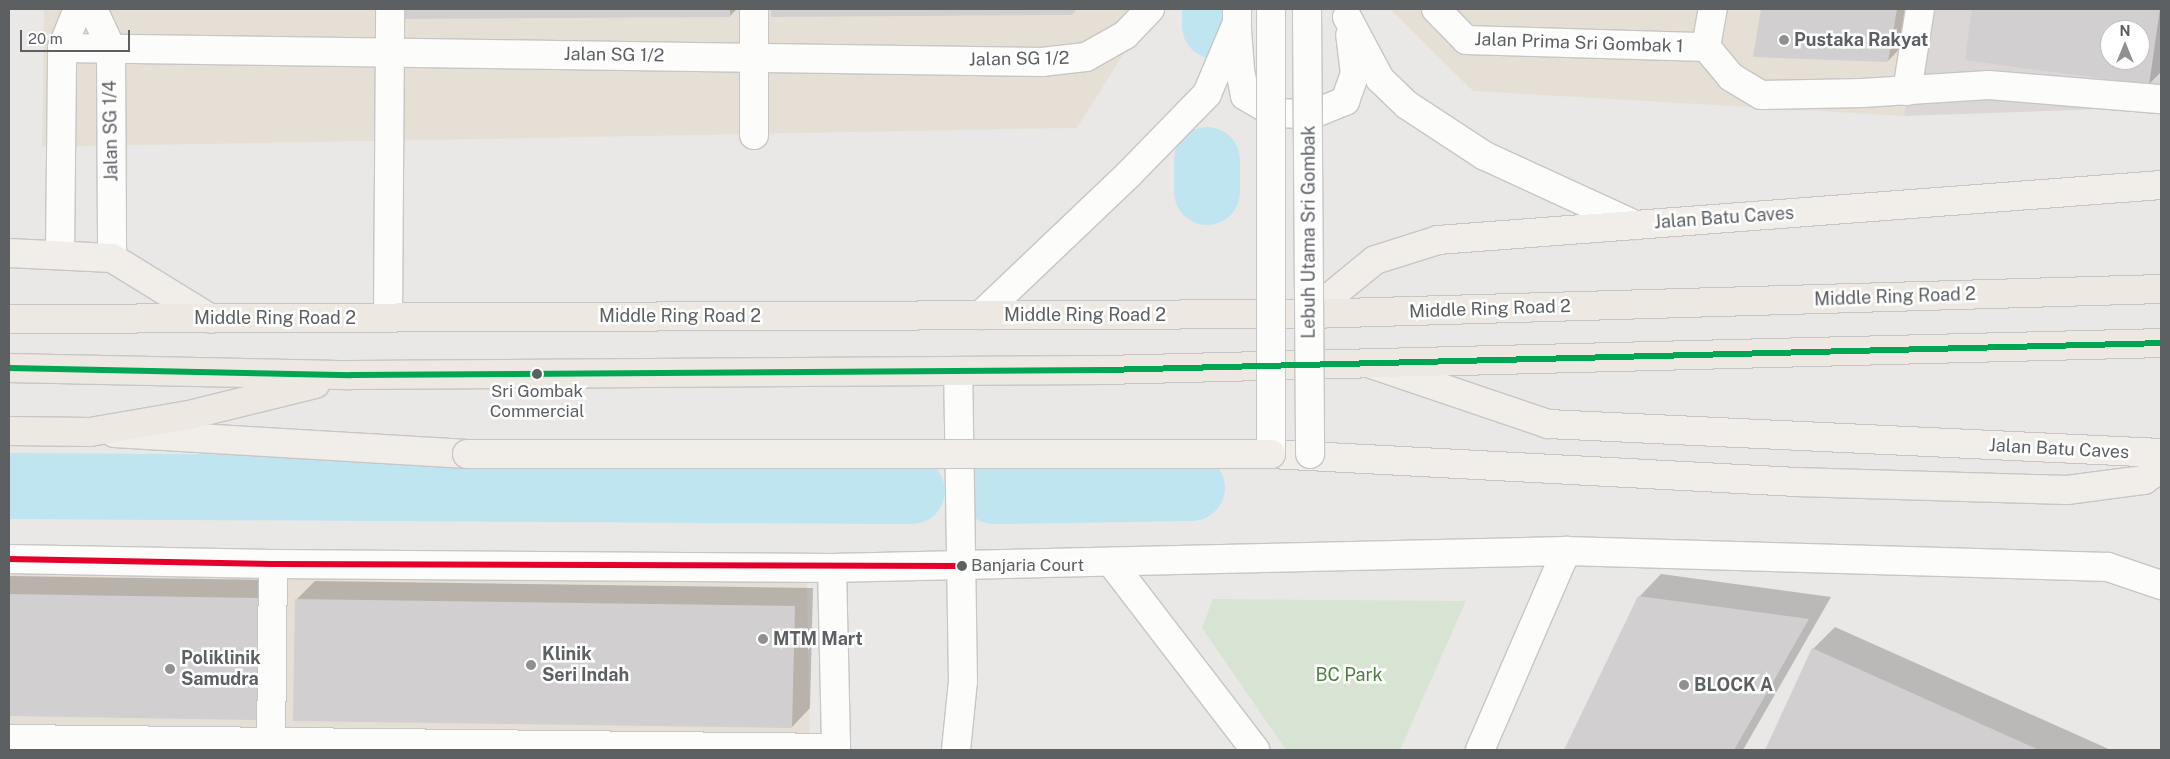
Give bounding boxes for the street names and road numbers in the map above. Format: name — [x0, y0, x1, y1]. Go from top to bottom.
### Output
street label: Jalan Prima Sri Gombak 1 — [1474, 29, 1684, 57]
street label: Jalan SG 1/2 — [563, 43, 665, 67]
street label: Jalan SG 1/2 — [968, 47, 1070, 71]
street label: Jalan SG 1/4 — [99, 80, 123, 182]
street label: Lebuh Utama Sri Gombak — [1298, 125, 1320, 339]
street label: Jalan Batu Caves — [1653, 202, 1795, 234]
street label: Middle Ring Road 2 — [1814, 283, 1976, 311]
street label: Middle Ring Road 2 — [1409, 295, 1571, 323]
street label: Middle Ring Road 2 — [1004, 304, 1166, 326]
street label: Middle Ring Road 2 — [599, 305, 761, 327]
street label: Middle Ring Road 2 — [194, 307, 356, 329]
street label: Jalan Batu Caves — [1988, 435, 2130, 463]

